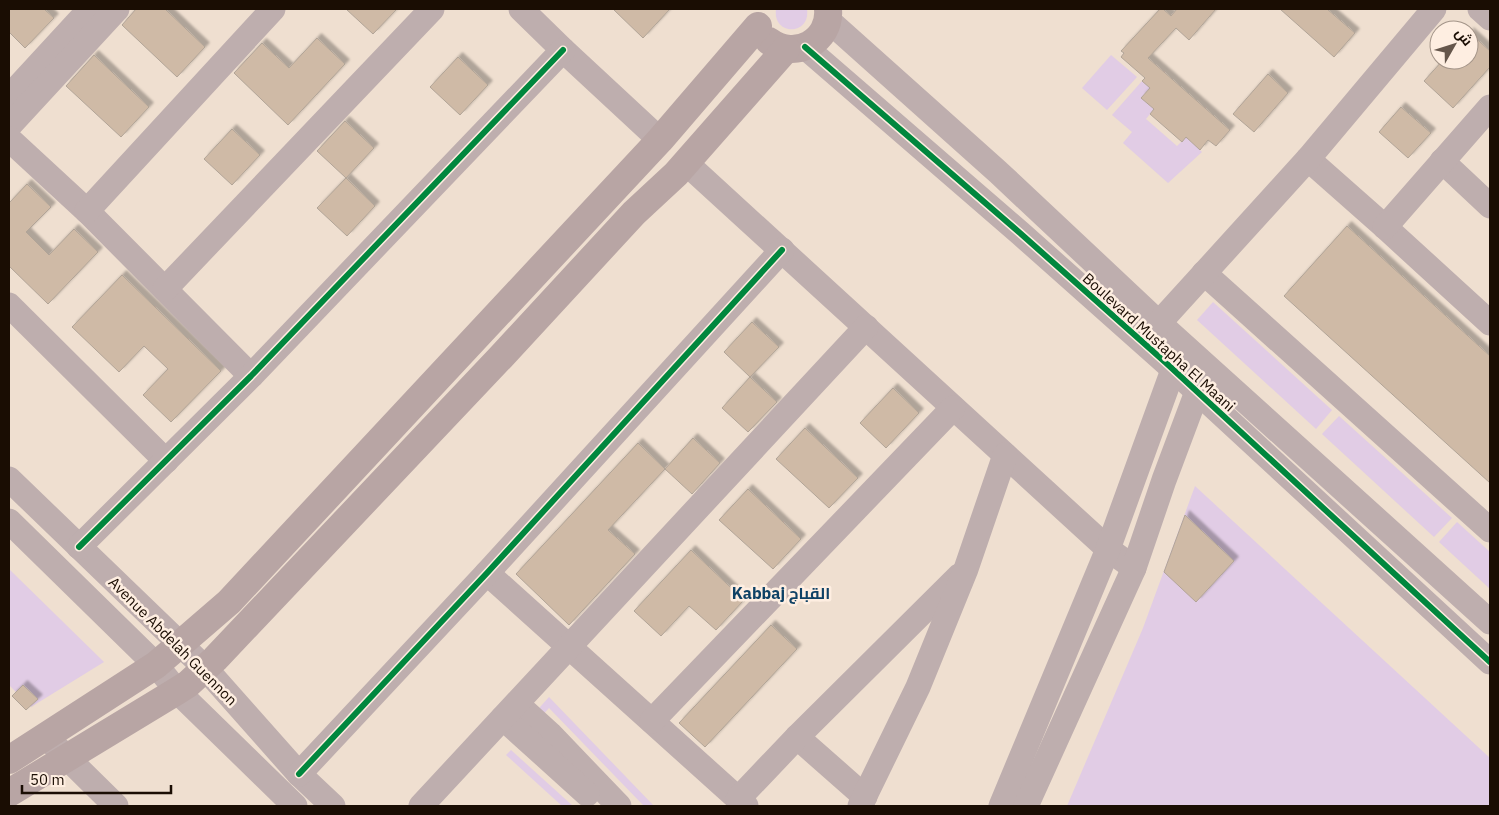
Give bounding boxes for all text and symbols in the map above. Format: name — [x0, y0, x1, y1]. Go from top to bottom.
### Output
north arrow — [1429, 20, 1479, 70]
text: ش — [1451, 24, 1477, 49]
street label: Boulevard Mustapha El Maani — [1079, 268, 1239, 416]
street label: Avenue Abdelah Guennon — [105, 573, 241, 709]
district label: Kabbaj القباج — [732, 583, 830, 604]
scale bar — [22, 762, 171, 794]
text: 50 m — [30, 770, 65, 789]

